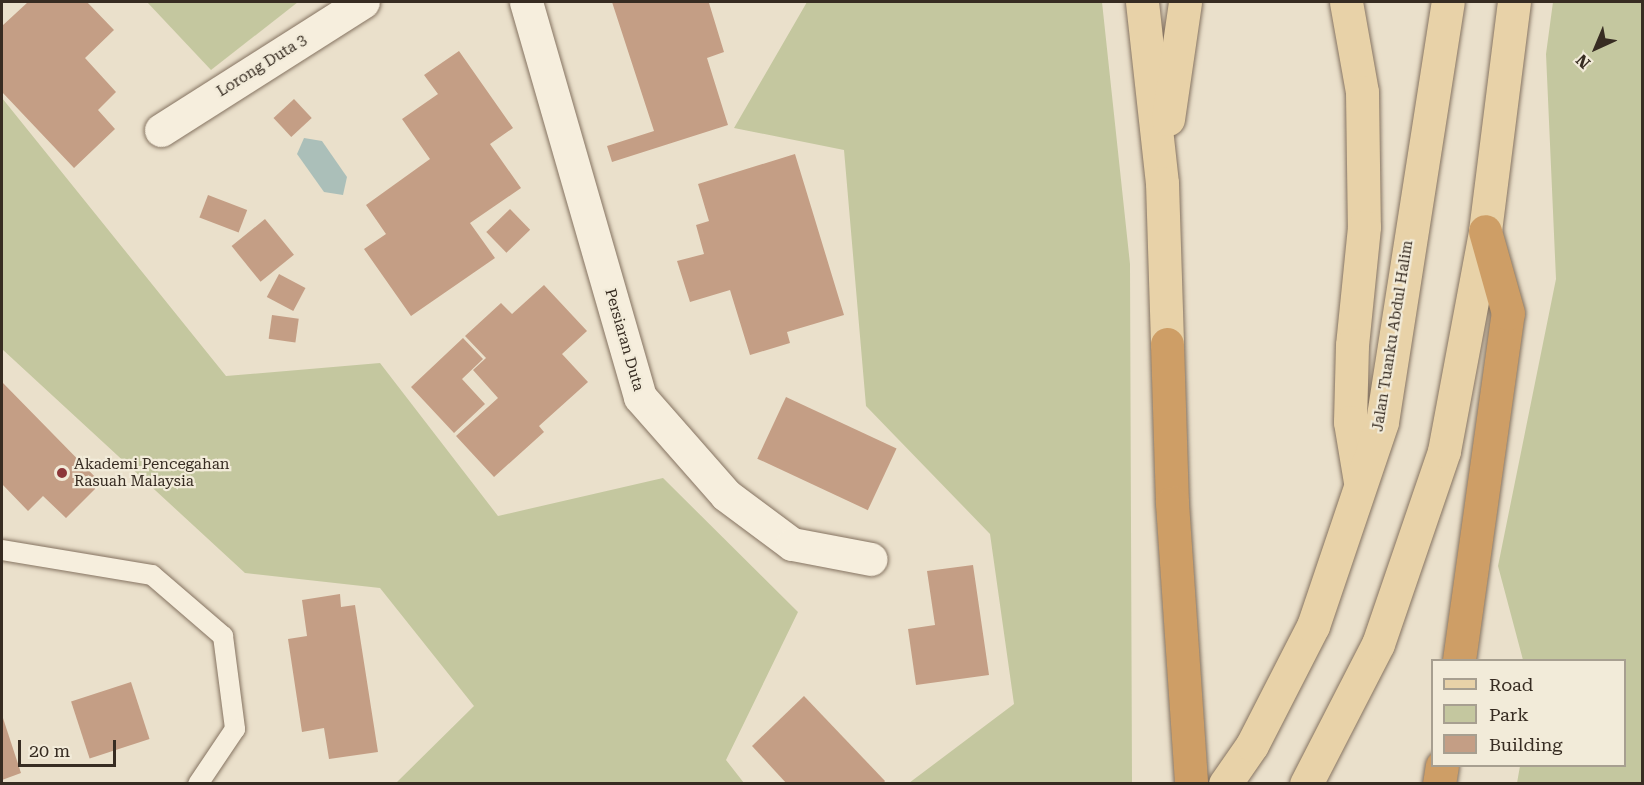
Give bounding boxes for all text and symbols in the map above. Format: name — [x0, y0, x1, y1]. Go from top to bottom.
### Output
north arrow — [1566, 18, 1626, 78]
street label: Lorong Duta 3 — [214, 31, 310, 101]
text: N — [1572, 50, 1594, 72]
street label: Jalan Tuanku Abdul Halim — [1369, 239, 1417, 433]
street label: Persiaran Duta — [601, 287, 647, 393]
place label: Akademi Pencegahan Rasuah Malaysia — [74, 455, 229, 490]
marker: Akademi Pencegahan Rasuah Malaysia — [55, 466, 69, 480]
legend — [1431, 659, 1626, 767]
text: Road — [1489, 674, 1533, 695]
text: Park — [1489, 704, 1529, 725]
scale bar — [21, 728, 118, 766]
text: Building — [1489, 734, 1563, 755]
text: 20 m — [29, 740, 70, 761]

